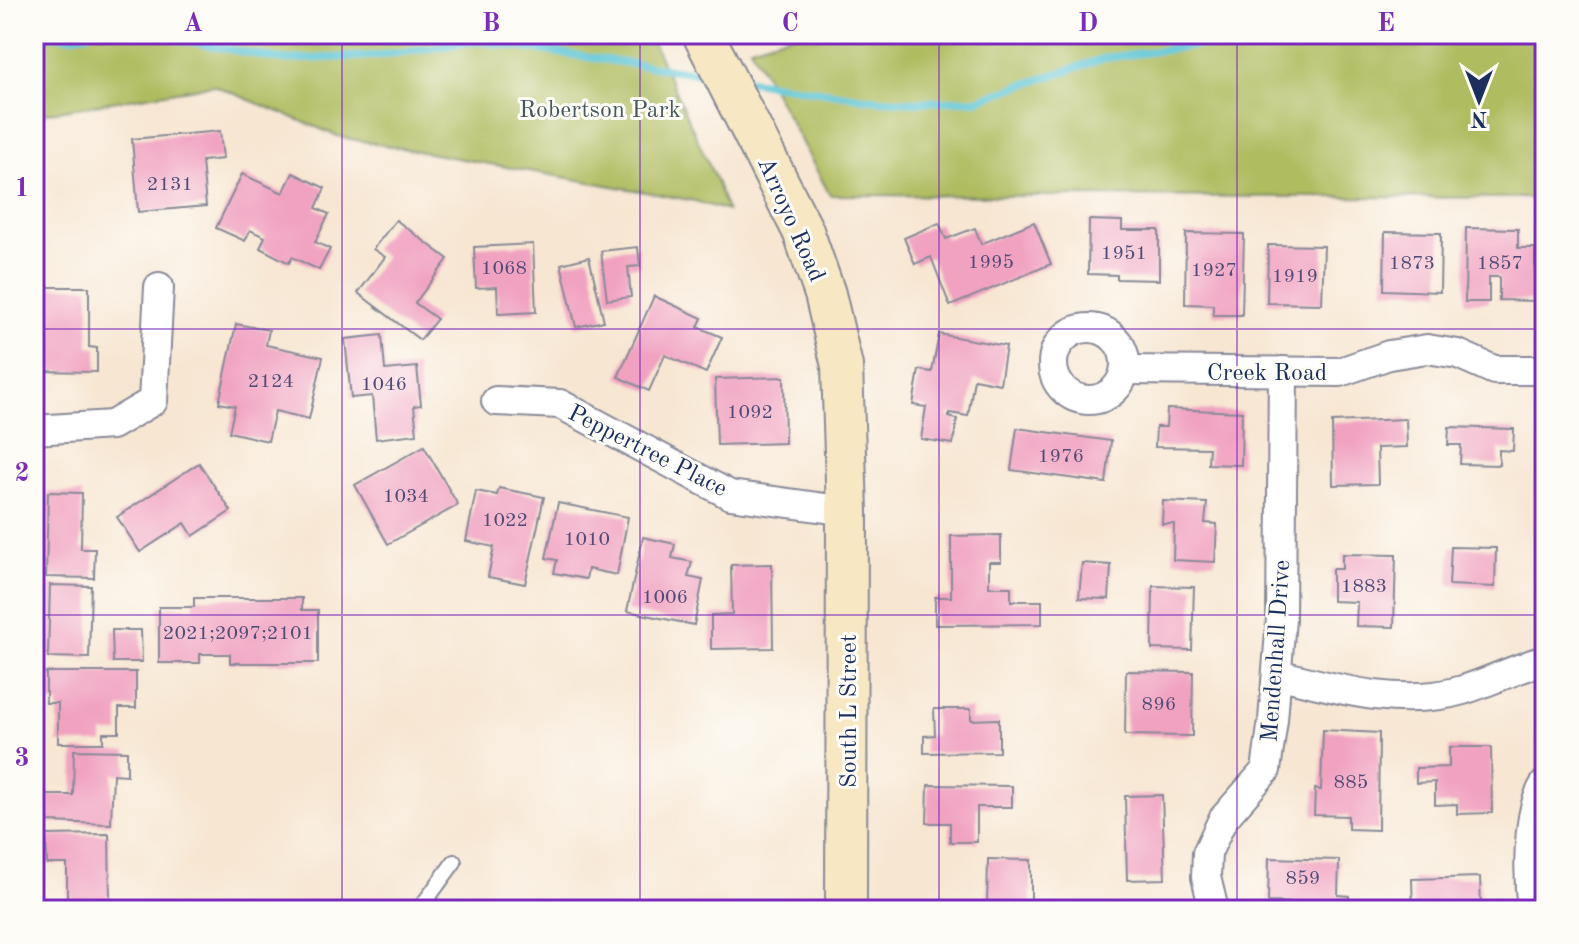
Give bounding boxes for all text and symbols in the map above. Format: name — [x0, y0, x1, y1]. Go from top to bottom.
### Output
text: A — [183, 11, 203, 37]
text: B — [482, 11, 500, 37]
text: C — [781, 11, 799, 37]
text: D — [1078, 11, 1098, 37]
text: E — [1377, 11, 1395, 37]
north arrow — [1439, 60, 1519, 140]
park label: Robertson Park — [519, 99, 681, 123]
text: N — [1470, 107, 1487, 129]
street label: Arroyo Road — [752, 154, 828, 286]
house number: 2131 — [147, 175, 193, 195]
text: 1 — [14, 176, 30, 202]
house number: 1951 — [1101, 244, 1147, 264]
house number: 1995 — [968, 253, 1014, 273]
house number: 1873 — [1389, 254, 1435, 274]
house number: 1857 — [1477, 254, 1523, 274]
house number: 1068 — [481, 259, 527, 279]
house number: 1927 — [1191, 261, 1237, 281]
house number: 1919 — [1272, 267, 1318, 287]
street label: Creek Road — [1207, 362, 1327, 386]
house number: 2124 — [248, 372, 294, 392]
house number: 1046 — [361, 375, 407, 395]
street label: Peppertree Place — [564, 401, 731, 502]
house number: 1092 — [727, 403, 773, 423]
house number: 1976 — [1038, 447, 1084, 467]
text: 2 — [14, 461, 30, 487]
house number: 1034 — [383, 487, 429, 507]
house number: 1022 — [482, 511, 528, 531]
house number: 1010 — [564, 530, 610, 550]
street label: Mendenhall Drive — [1259, 559, 1295, 743]
house number: 1883 — [1341, 577, 1387, 597]
house number: 1006 — [642, 588, 688, 608]
house number: 2021;2097;2101 — [163, 624, 313, 644]
street label: South L Street — [838, 634, 862, 788]
house number: 896 — [1142, 695, 1176, 715]
text: 3 — [14, 746, 30, 772]
house number: 885 — [1334, 773, 1368, 793]
house number: 859 — [1286, 869, 1320, 889]

